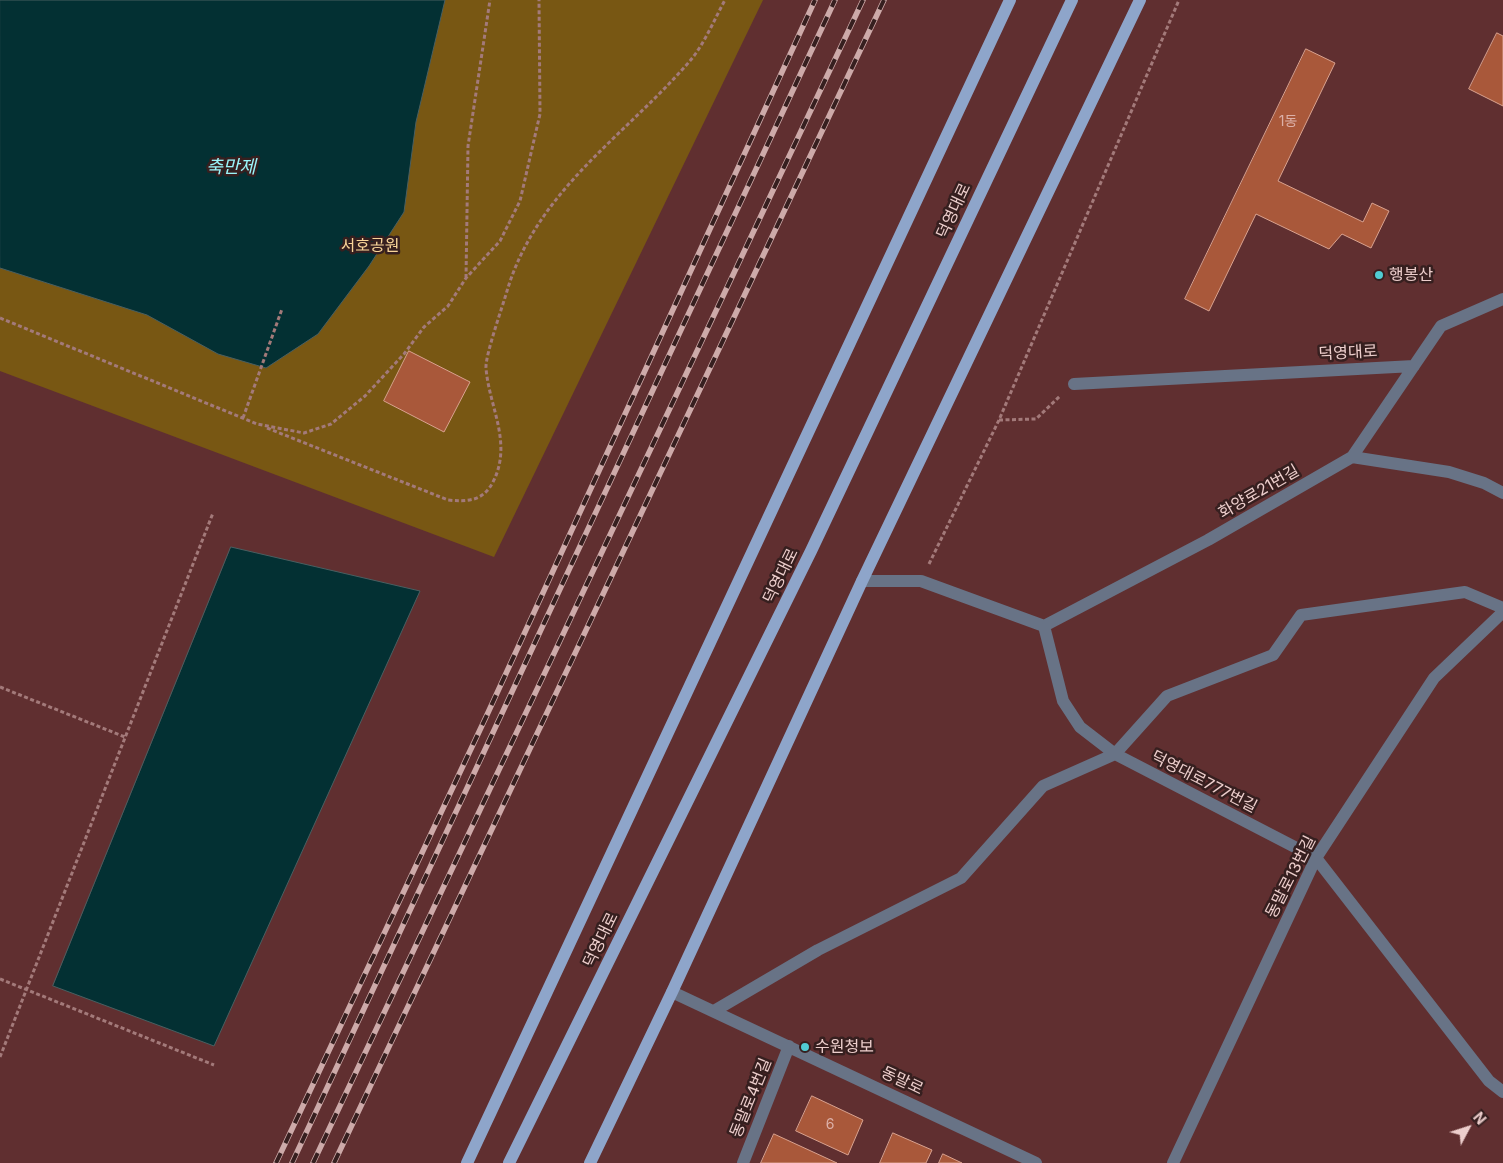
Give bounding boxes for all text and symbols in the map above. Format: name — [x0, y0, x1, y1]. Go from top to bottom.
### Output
house number: 1동 — [1279, 114, 1297, 130]
water label: 축만제 — [206, 157, 256, 179]
street label: 덕영대로 — [933, 180, 975, 242]
park label: 서호공원 — [341, 236, 399, 256]
place label: 행봉산 — [1389, 265, 1433, 285]
marker: 행봉산 — [1373, 269, 1385, 281]
street label: 덕영대로 — [1318, 342, 1378, 364]
street label: 화양로21번길 — [1215, 461, 1303, 523]
street label: 덕영대로 — [759, 545, 803, 607]
street label: 덕영대로777번길 — [1148, 747, 1260, 817]
street label: 동말로13번길 — [1262, 833, 1320, 921]
street label: 덕영대로 — [579, 909, 623, 971]
place label: 수원청보 — [815, 1037, 874, 1057]
marker: 수원청보 — [799, 1041, 811, 1053]
street label: 동말로4번길 — [726, 1055, 776, 1141]
street label: 동말로 — [878, 1063, 926, 1099]
north arrow — [1443, 1103, 1493, 1153]
text: N — [1470, 1108, 1490, 1128]
house number: 6 — [826, 1117, 834, 1133]

